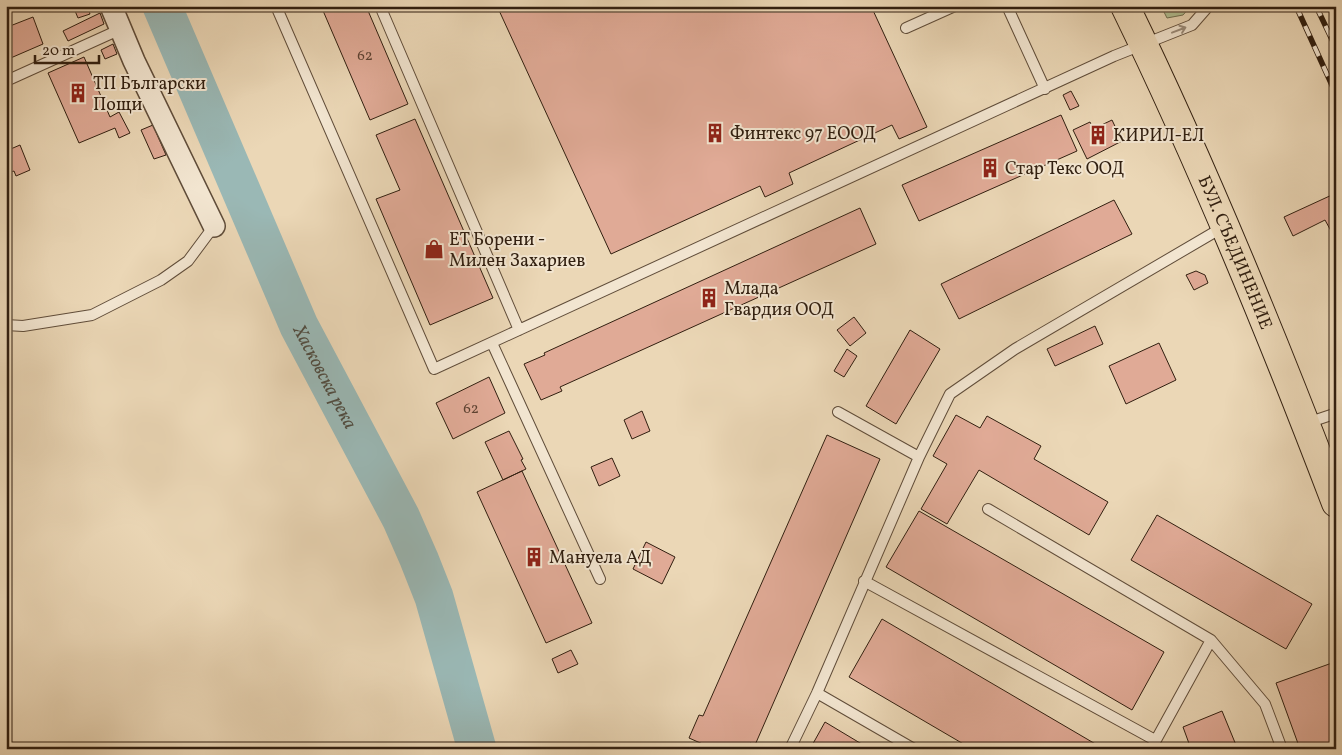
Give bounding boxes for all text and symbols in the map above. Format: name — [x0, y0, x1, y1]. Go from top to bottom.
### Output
one-way arrow — [1171, 25, 1186, 34]
scale bar — [35, 32, 99, 64]
text: 20 m — [42, 41, 75, 62]
house number: 62 — [357, 46, 373, 67]
place label: ТП Български Пощи — [93, 72, 206, 118]
building icon: ТП Български Пощи — [67, 82, 89, 104]
building icon: Финтекс 97 ЕООД — [704, 122, 726, 144]
place label: Финтекс 97 ЕООД — [730, 122, 876, 147]
building icon: КИРИЛ-ЕЛ — [1087, 124, 1109, 146]
place label: КИРИЛ-ЕЛ — [1113, 124, 1204, 149]
building icon: Стар Текс ООД — [979, 157, 1001, 179]
place label: Стар Текс ООД — [1005, 157, 1125, 182]
street label: БУЛ. СЪЕДИНЕНИЕ — [1191, 172, 1278, 334]
place label: ЕТ Борени - Милен Захариев — [449, 228, 585, 274]
shop icon: ЕТ Борени - Милен Захариев — [423, 238, 445, 260]
place label: Млада Гвардия ООД — [724, 277, 834, 323]
building icon: Млада Гвардия ООД — [698, 287, 720, 309]
water label: Хасковска река — [285, 320, 362, 434]
house number: 62 — [463, 399, 479, 420]
building icon: Мануела АД — [523, 546, 545, 568]
place label: Мануела АД — [549, 546, 652, 571]

